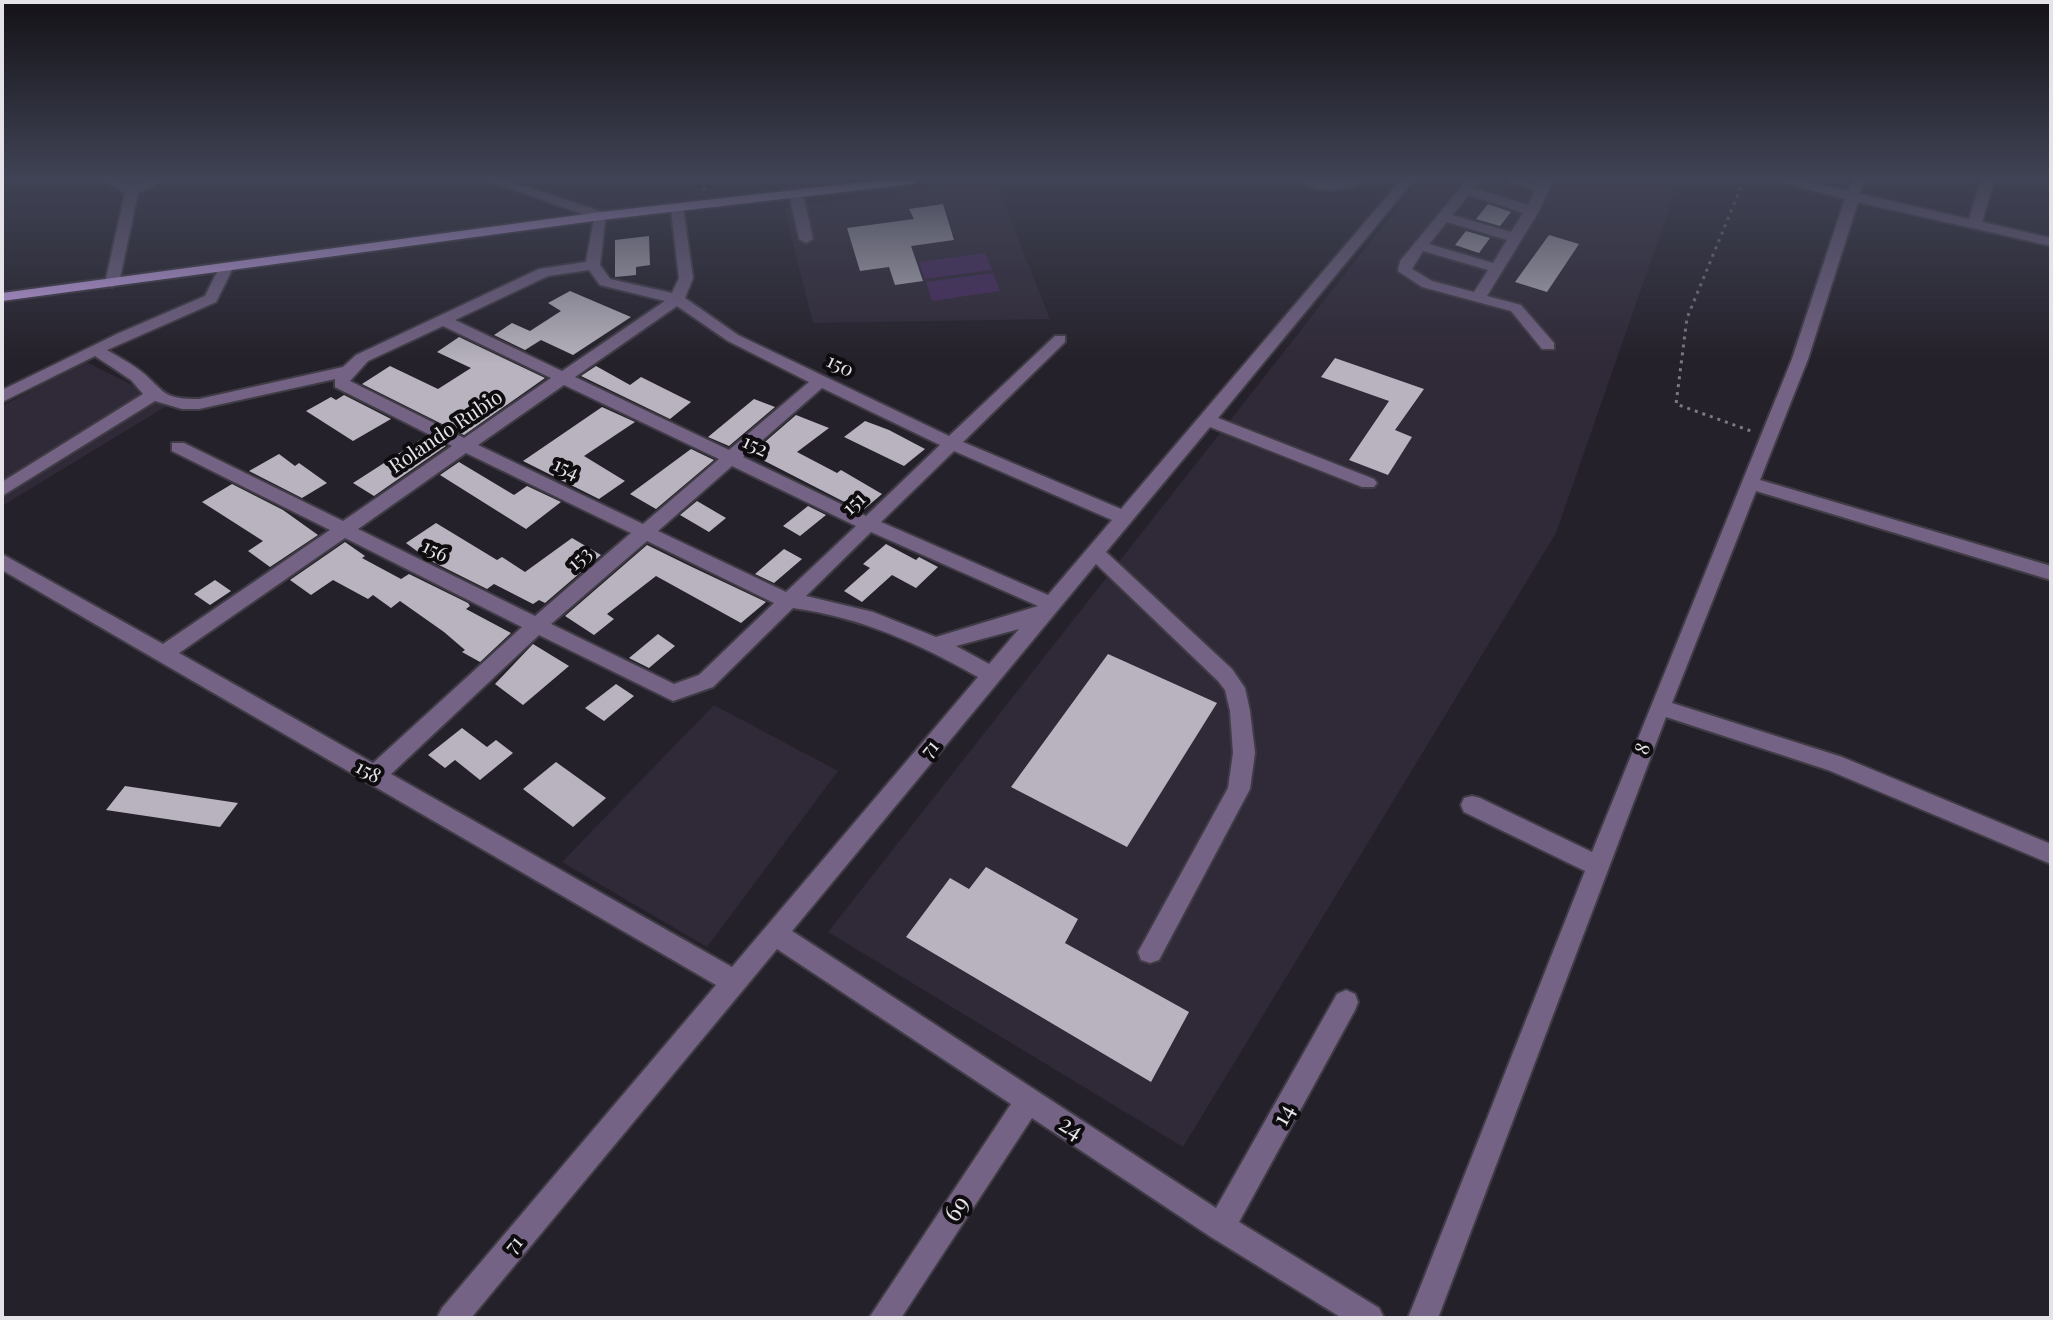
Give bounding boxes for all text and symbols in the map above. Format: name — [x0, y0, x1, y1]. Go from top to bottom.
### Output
street label: 150 — [822, 349, 858, 383]
street label: Rolando Rubio — [385, 385, 507, 479]
street label: 152 — [739, 430, 771, 462]
street label: 154 — [549, 453, 583, 485]
street label: 151 — [837, 487, 871, 521]
street label: 156 — [418, 534, 452, 568]
street label: 153 — [563, 542, 597, 576]
street label: 71 — [916, 735, 944, 763]
street label: 8 — [1630, 740, 1656, 758]
street label: 158 — [351, 755, 385, 789]
street label: 14 — [1266, 1099, 1302, 1131]
street label: 24 — [1053, 1110, 1089, 1146]
street label: 69 — [938, 1191, 976, 1227]
street label: 71 — [500, 1231, 528, 1259]

